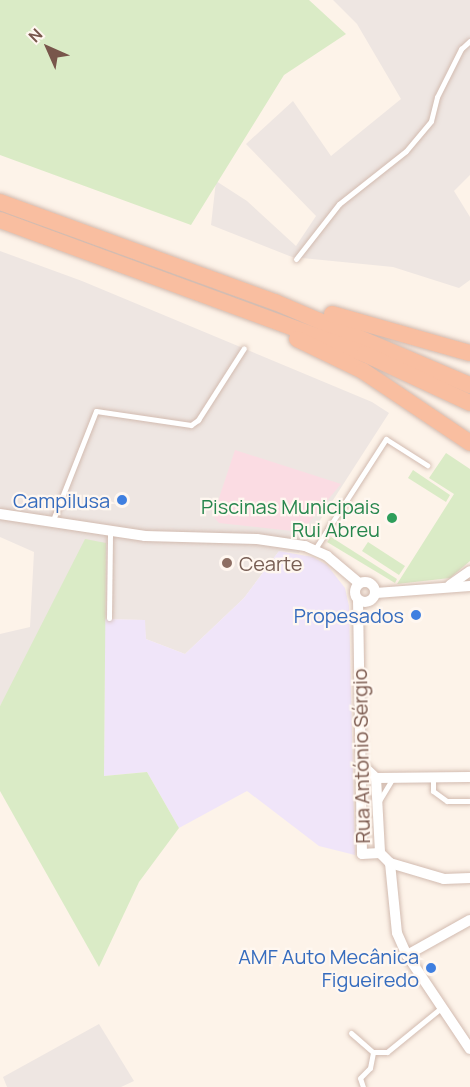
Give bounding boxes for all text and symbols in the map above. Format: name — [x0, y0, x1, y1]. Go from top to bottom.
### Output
north arrow — [18, 18, 78, 78]
text: N — [23, 23, 47, 47]
place label: Campilusa — [13, 488, 110, 512]
marker: Campilusa — [115, 493, 129, 507]
place label: Piscinas Municipais Rui Abreu — [201, 494, 380, 541]
marker: Piscinas Municipais Rui Abreu — [385, 511, 399, 525]
place label: Cearte — [239, 551, 302, 575]
marker: Cearte — [220, 556, 234, 570]
place label: Propesados — [294, 603, 404, 627]
marker: Propesados — [409, 608, 423, 622]
street label: Rua António Sérgio — [347, 668, 375, 844]
place label: AMF Auto Mecânica Figueiredo — [238, 945, 419, 992]
marker: AMF Auto Mecânica Figueiredo — [424, 961, 438, 975]

